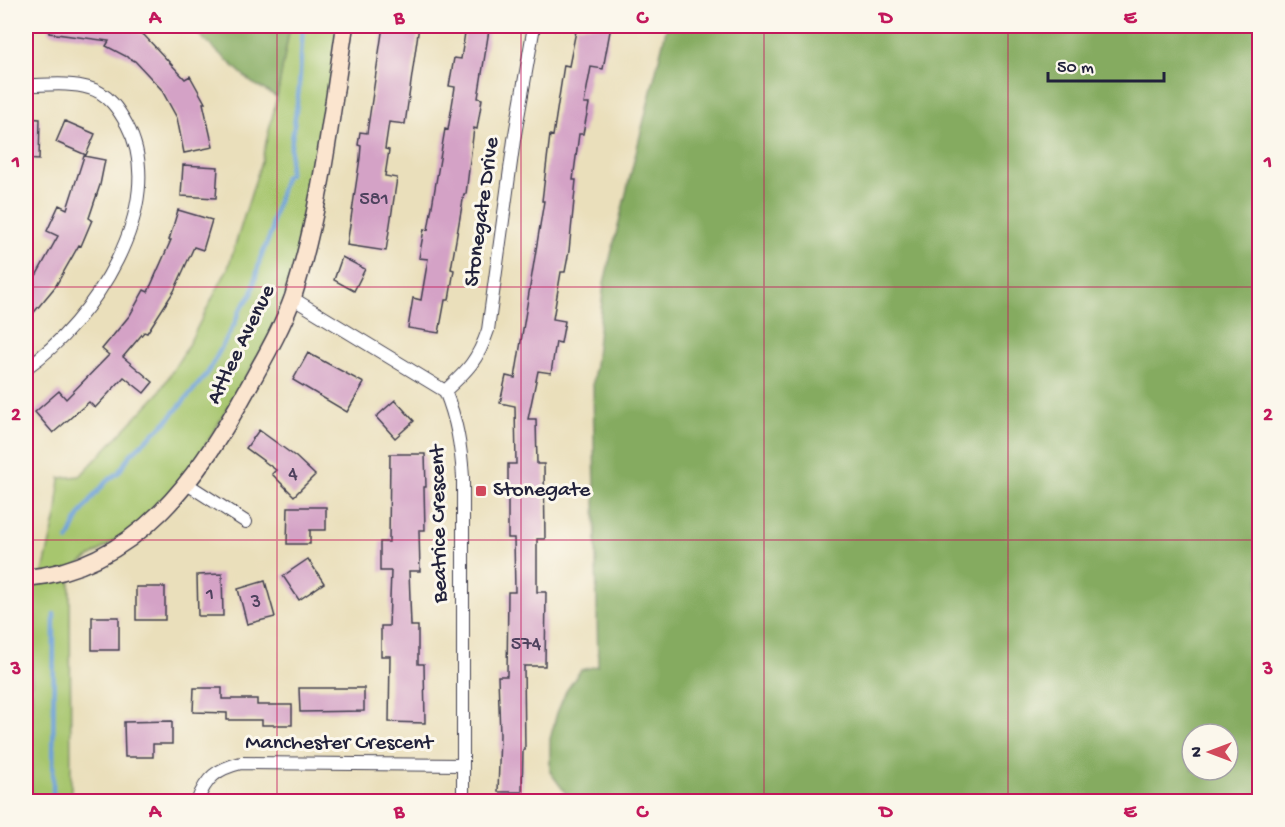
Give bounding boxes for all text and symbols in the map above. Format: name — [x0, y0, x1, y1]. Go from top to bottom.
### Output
text: A — [148, 8, 163, 31]
text: B — [393, 8, 405, 31]
text: C — [636, 8, 650, 31]
text: D — [877, 8, 893, 31]
text: E — [1124, 8, 1138, 31]
scale bar — [1048, 45, 1164, 83]
text: 50 m — [1057, 58, 1094, 79]
street label: Stonegate Drive — [460, 135, 506, 288]
text: 1 — [11, 152, 20, 175]
text: 1 — [1263, 152, 1272, 175]
house number: 581 — [359, 189, 389, 212]
street label: Attlee Avenue — [202, 280, 282, 409]
text: 2 — [11, 405, 21, 428]
text: 2 — [1263, 405, 1273, 428]
street label: Beatrice Crescent — [426, 443, 454, 604]
house number: 4 — [288, 464, 298, 487]
place label: Stonegate — [493, 478, 591, 504]
marker: Stonegate — [474, 484, 488, 498]
house number: 1 — [205, 584, 214, 607]
house number: 3 — [250, 592, 261, 615]
house number: 574 — [511, 634, 542, 657]
text: 3 — [10, 659, 21, 682]
text: 3 — [1262, 659, 1273, 682]
north arrow — [1180, 722, 1240, 782]
street label: Manchester Crescent — [245, 731, 435, 757]
text: N — [1189, 746, 1208, 757]
text: A — [148, 802, 163, 825]
text: B — [393, 802, 405, 825]
text: C — [636, 802, 650, 825]
text: D — [877, 802, 893, 825]
text: E — [1124, 802, 1138, 825]

